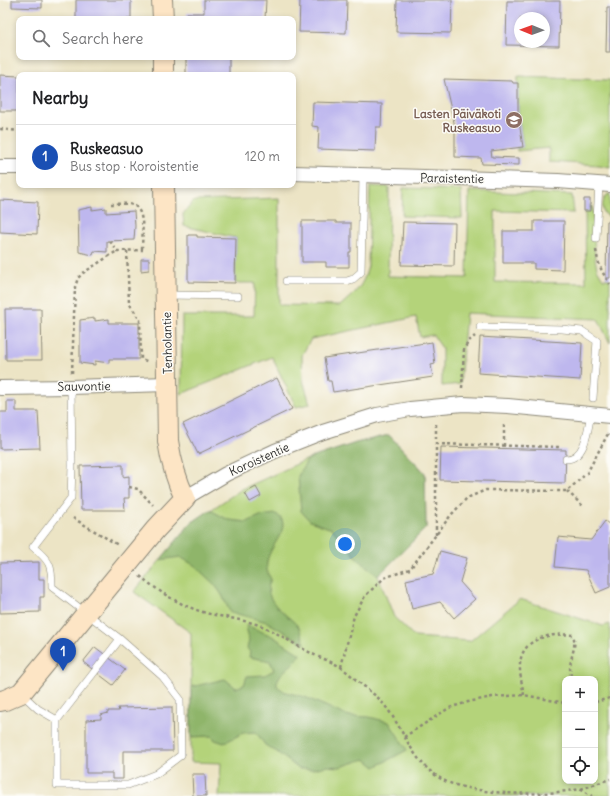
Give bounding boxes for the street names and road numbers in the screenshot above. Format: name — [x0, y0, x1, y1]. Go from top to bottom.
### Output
street label: Paraistentie — [420, 170, 484, 186]
street label: Tenholantie — [159, 312, 175, 374]
street label: Sauvontie — [57, 378, 111, 394]
street label: Koroistentie — [227, 439, 291, 479]

